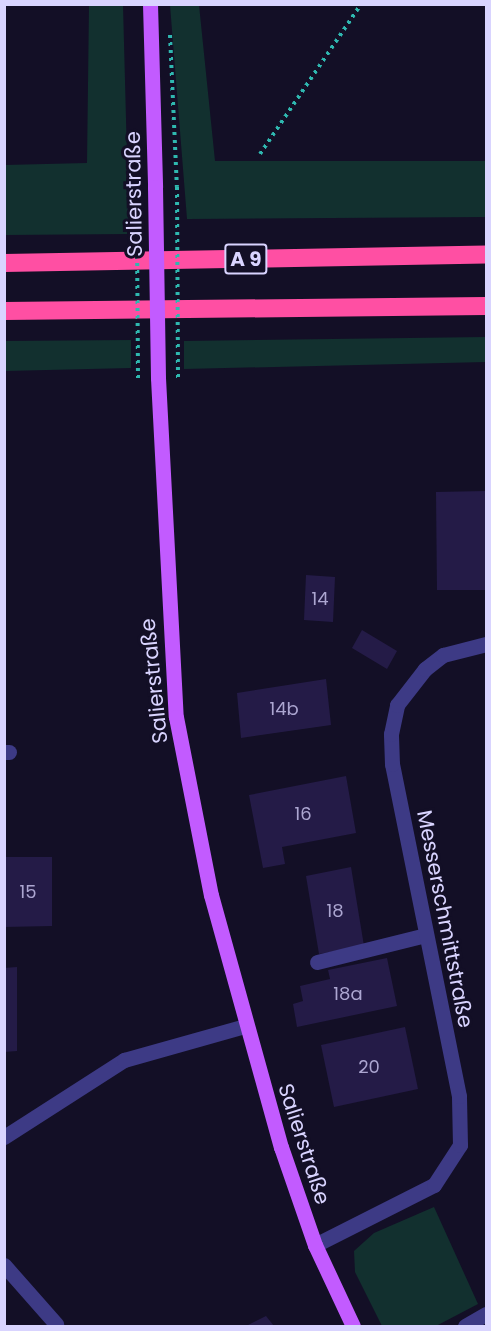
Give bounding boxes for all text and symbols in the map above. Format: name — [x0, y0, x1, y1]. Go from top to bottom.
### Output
street label: Salierstraße — [120, 131, 148, 257]
road number: A 9 — [224, 242, 268, 276]
house number: 14 — [311, 588, 329, 610]
street label: Salierstraße — [135, 617, 173, 745]
house number: 14b — [269, 698, 299, 720]
house number: 16 — [294, 803, 312, 825]
street label: Messerschmittstraße — [412, 808, 478, 1030]
house number: 15 — [19, 881, 37, 903]
house number: 18 — [326, 900, 344, 922]
house number: 18a — [333, 983, 363, 1005]
house number: 20 — [358, 1056, 380, 1078]
street label: Salierstraße — [273, 1080, 335, 1208]

